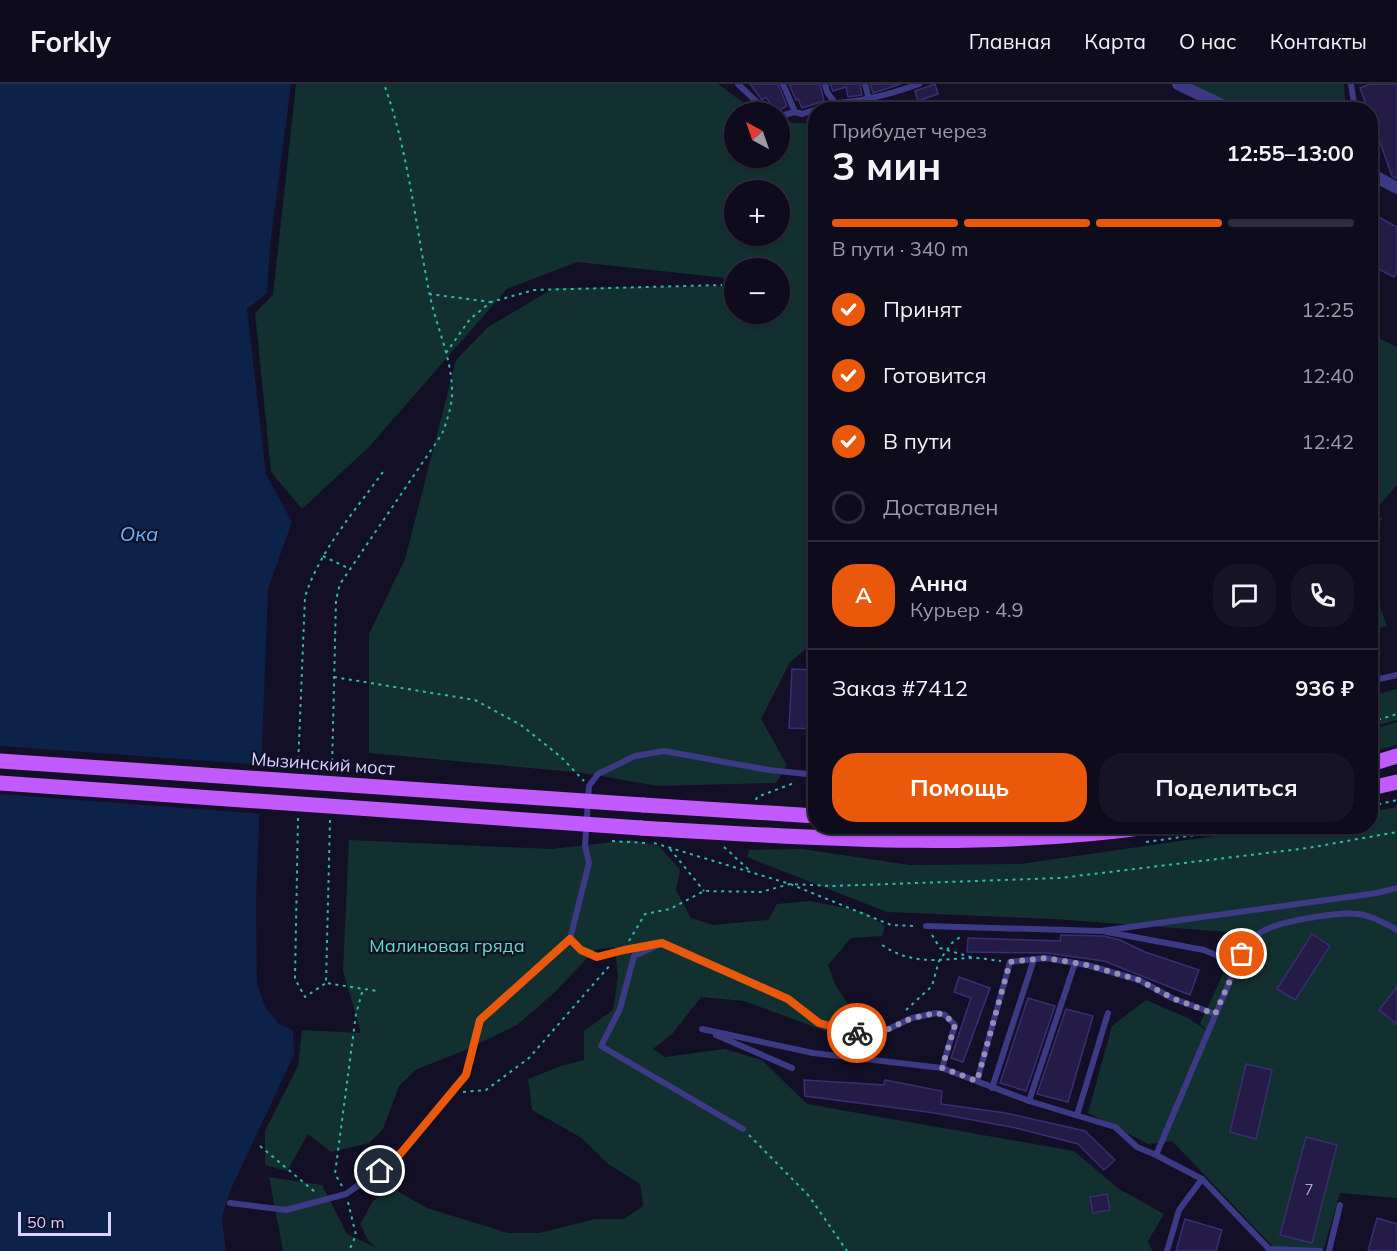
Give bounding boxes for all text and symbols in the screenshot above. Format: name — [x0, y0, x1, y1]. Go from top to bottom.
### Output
text: Forkly — [30, 24, 111, 59]
text: Главная — [969, 28, 1051, 54]
text: Карта — [1084, 28, 1146, 54]
text: О нас — [1179, 28, 1237, 54]
text: Контакты — [1270, 28, 1367, 54]
north arrow — [724, 102, 790, 168]
map controls — [724, 102, 790, 324]
text: Прибудет через — [832, 118, 987, 143]
text: 12:55–13:00 — [1226, 139, 1354, 167]
text: 3 мин — [832, 141, 941, 190]
button: + — [724, 180, 790, 246]
text: В пути · 340 m — [832, 236, 968, 261]
button: − — [724, 258, 790, 324]
icon: check — [832, 293, 865, 326]
text: Принят — [883, 295, 962, 323]
text: 12:25 — [1301, 297, 1354, 322]
icon: check — [832, 359, 865, 392]
text: Готовится — [883, 361, 987, 389]
text: 12:40 — [1301, 363, 1354, 388]
icon: check — [832, 425, 865, 458]
text: В пути — [883, 427, 952, 455]
text: 12:42 — [1301, 429, 1354, 454]
text: Доставлен — [883, 493, 999, 521]
water label: Ока — [120, 521, 158, 546]
button: chat — [1213, 564, 1276, 627]
button: phone — [1291, 564, 1354, 627]
text: Анна — [910, 569, 968, 597]
text: А — [855, 581, 872, 609]
text: Курьер · 4.9 — [910, 597, 1024, 622]
text: Заказ #7412 — [832, 674, 968, 702]
text: 936 ₽ — [1295, 674, 1354, 702]
street label: Мызинский мост — [250, 747, 397, 780]
button: Помощь — [832, 753, 1087, 822]
button: Поделиться — [1099, 753, 1354, 822]
pin — [1216, 928, 1267, 979]
park label: Малиновая гряда — [369, 934, 525, 957]
icon: bag — [1225, 937, 1258, 970]
courier — [827, 1003, 887, 1063]
icon: bike — [841, 1017, 874, 1050]
pin — [354, 1145, 405, 1196]
icon: home — [363, 1154, 396, 1187]
house number: 7 — [1304, 1180, 1314, 1199]
scale bar — [18, 1209, 111, 1236]
text: 50 m — [27, 1212, 64, 1232]

